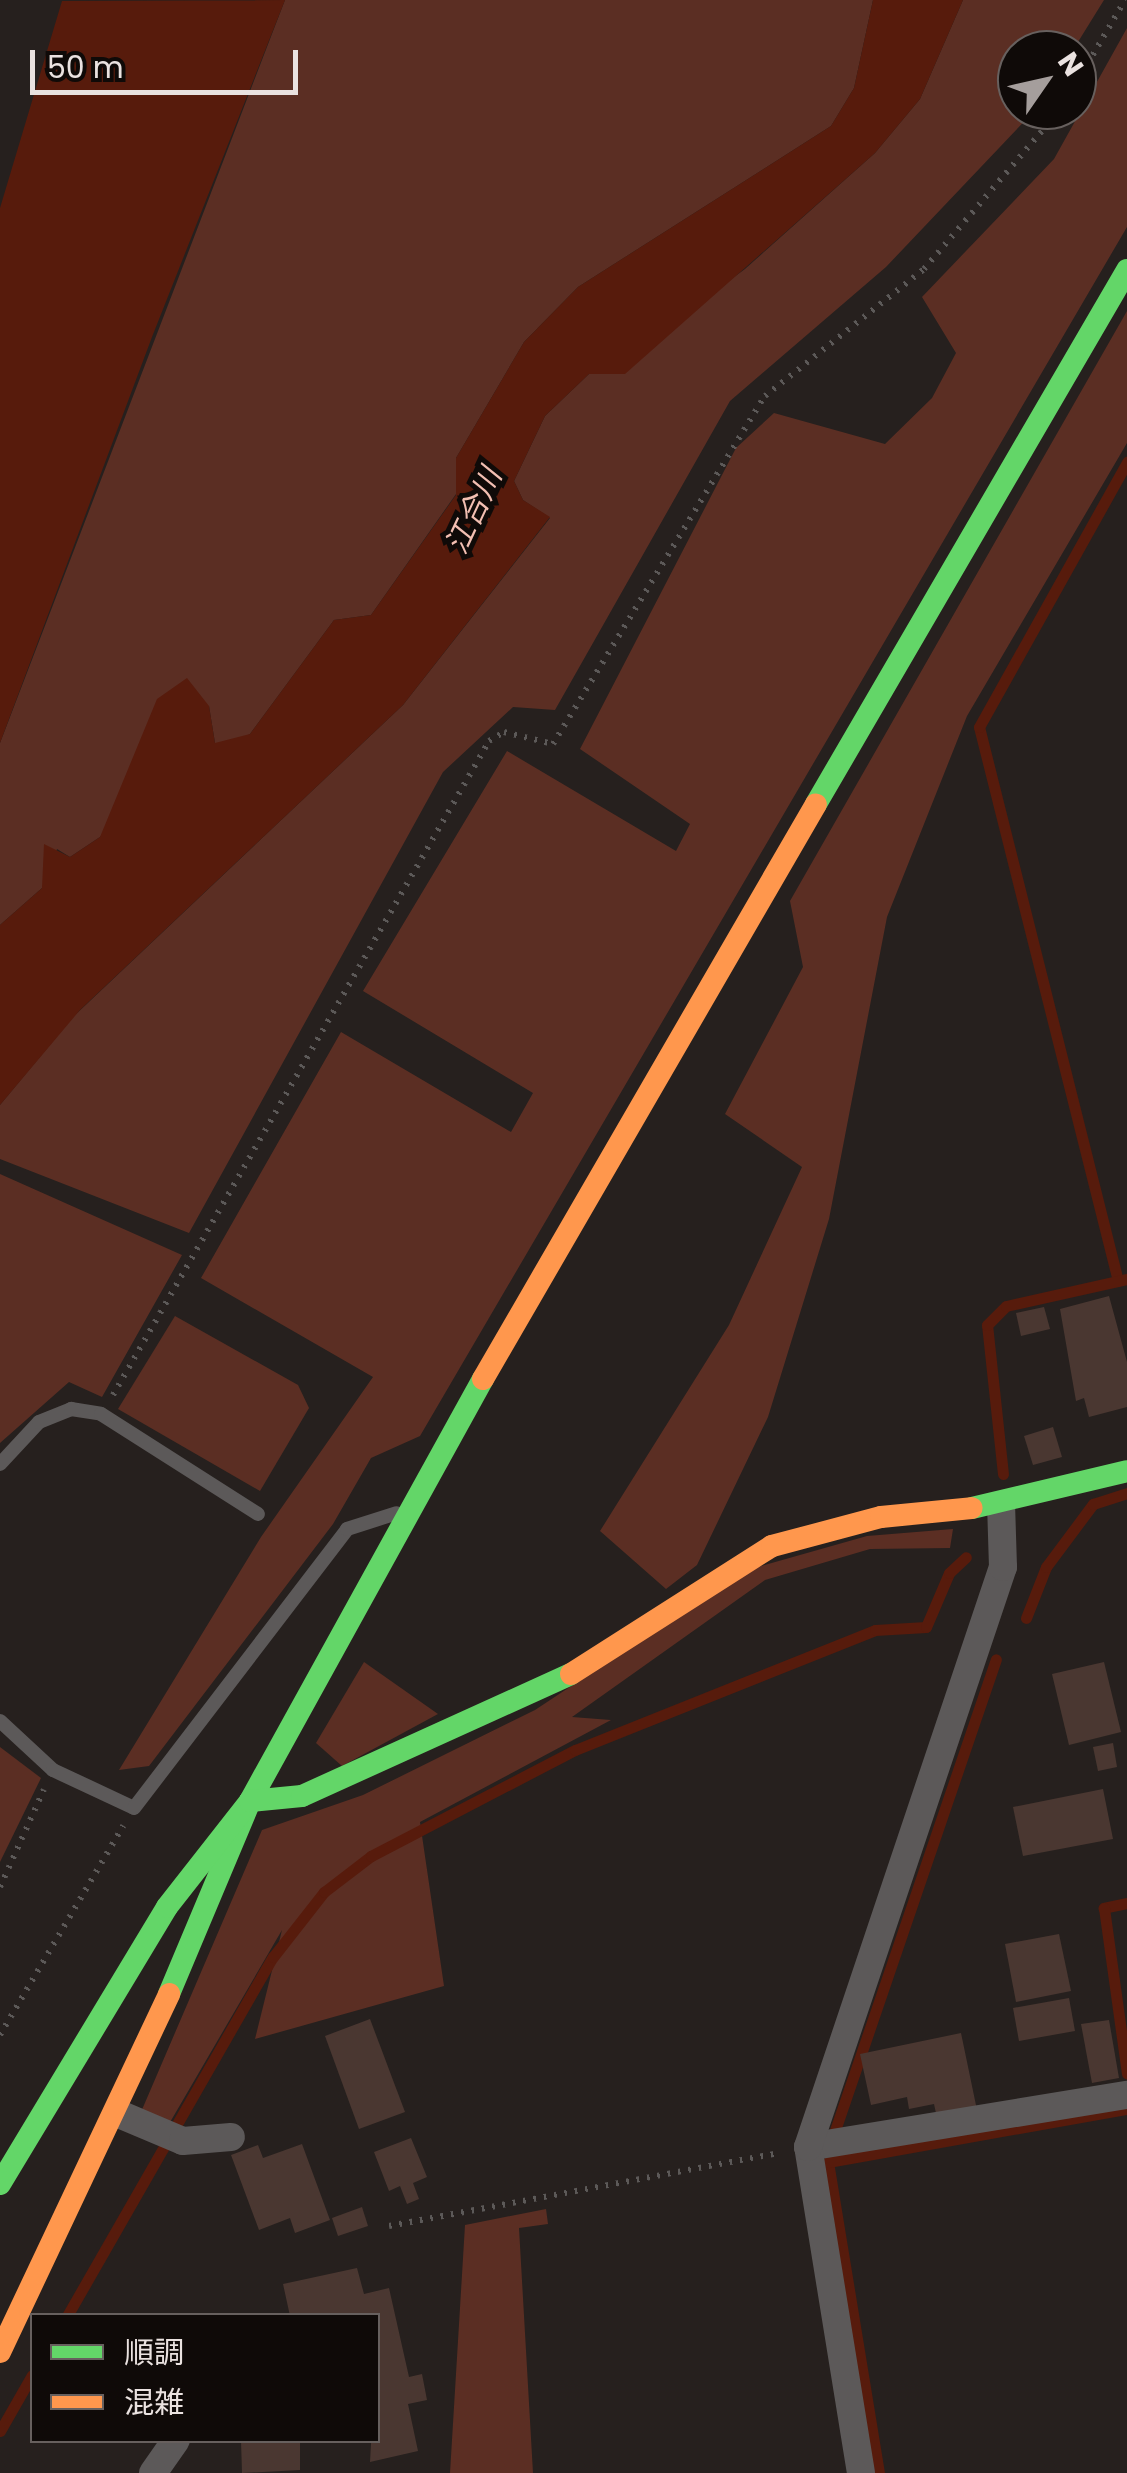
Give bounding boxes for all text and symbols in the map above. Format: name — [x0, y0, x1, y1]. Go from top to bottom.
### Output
scale bar — [35, 30, 302, 92]
north arrow — [997, 30, 1097, 130]
text: N — [1049, 44, 1093, 84]
text: 50 m — [47, 46, 124, 89]
water label: 江合川 — [439, 463, 509, 559]
legend — [30, 2313, 380, 2443]
text: 順調 — [124, 2331, 184, 2374]
text: 混雑 — [124, 2381, 184, 2424]

